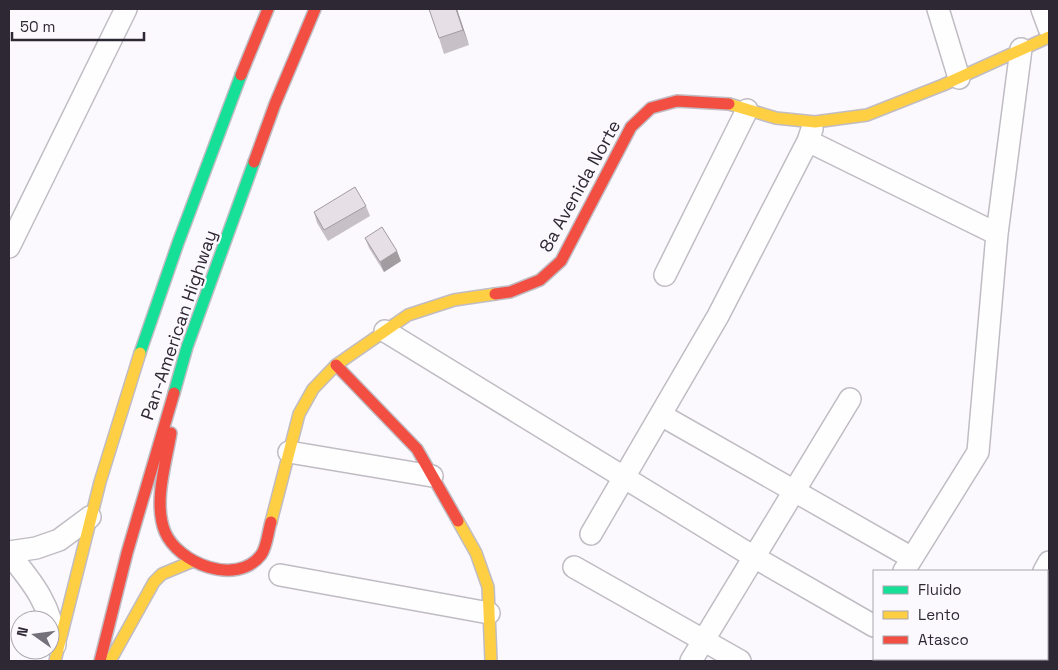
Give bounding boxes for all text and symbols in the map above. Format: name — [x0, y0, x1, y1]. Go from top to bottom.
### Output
scale bar — [12, 10, 145, 42]
text: 50 m — [20, 17, 55, 36]
street label: 8a Avenida Norte — [534, 116, 625, 256]
street label: Pan-American Highway — [135, 227, 222, 423]
legend — [873, 570, 1048, 660]
text: Fluido — [918, 580, 962, 599]
text: Lento — [918, 605, 960, 624]
north arrow — [10, 610, 60, 660]
text: N — [13, 625, 32, 639]
text: Atasco — [918, 630, 969, 649]

